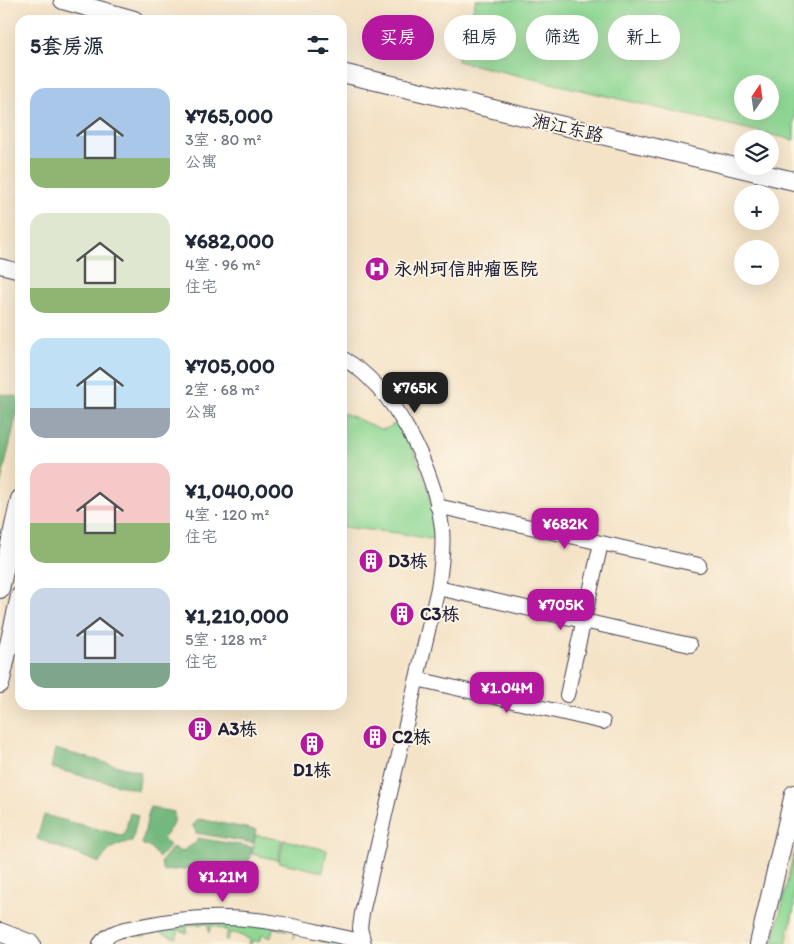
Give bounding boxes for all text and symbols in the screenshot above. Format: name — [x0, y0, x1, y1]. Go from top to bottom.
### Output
chip: 买房 — [362, 15, 434, 60]
chip: 租房 — [444, 15, 516, 60]
chip: 筛选 — [526, 15, 598, 60]
chip: 新上 — [608, 15, 680, 60]
icon: filters — [304, 31, 332, 59]
text: 5套房源 — [30, 33, 104, 58]
north arrow — [734, 75, 779, 120]
map controls — [734, 75, 779, 285]
text: ¥765,000 — [185, 103, 273, 128]
icon: home — [70, 108, 130, 168]
street label: 湘江东路 — [530, 109, 606, 147]
text: 3室 · 80 m² — [185, 130, 261, 149]
button: layers — [734, 130, 779, 175]
text: 公寓 — [185, 152, 217, 171]
button: + — [734, 185, 779, 230]
text: ¥682,000 — [185, 228, 274, 253]
icon: home — [70, 233, 130, 293]
button: − — [734, 240, 779, 285]
text: 4室 · 96 m² — [185, 255, 261, 274]
hospital icon: 永州珂信肿瘤医院 — [364, 256, 390, 282]
place label: 永州珂信肿瘤医院 — [394, 258, 538, 280]
text: 住宅 — [185, 277, 217, 296]
text: ¥705,000 — [185, 353, 275, 378]
icon: home — [70, 358, 130, 418]
pin: ¥765K — [380, 372, 450, 414]
text: ¥765K — [393, 378, 437, 397]
text: 2室 · 68 m² — [185, 380, 260, 399]
text: 公寓 — [185, 402, 217, 421]
text: ¥1,040,000 — [185, 478, 294, 503]
icon: home — [70, 483, 130, 543]
text: 4室 · 120 m² — [185, 505, 269, 524]
pin: ¥682K — [530, 508, 600, 550]
text: ¥682K — [543, 514, 587, 533]
text: 住宅 — [185, 527, 217, 546]
building icon: D3栋 — [358, 548, 384, 574]
place label: D3栋 — [388, 550, 428, 572]
pin: ¥705K — [526, 588, 596, 631]
text: ¥705K — [538, 595, 584, 614]
building icon: C3栋 — [389, 601, 415, 627]
text: ¥1,210,000 — [185, 603, 289, 628]
place label: C3栋 — [420, 603, 459, 625]
icon: home — [70, 608, 130, 668]
text: 5室 · 128 m² — [185, 630, 267, 649]
text: 住宅 — [185, 652, 217, 671]
pin: ¥1.04M — [466, 672, 548, 714]
text: ¥1.04M — [481, 678, 533, 697]
building icon: A3栋 — [187, 716, 213, 742]
place label: A3栋 — [217, 718, 257, 740]
building icon: C2栋 — [362, 724, 388, 750]
place label: C2栋 — [392, 726, 431, 748]
building icon: D1栋 — [299, 731, 325, 757]
place label: D1栋 — [293, 759, 331, 781]
pin: ¥1.21M — [182, 860, 264, 903]
text: ¥1.21M — [199, 867, 247, 886]

